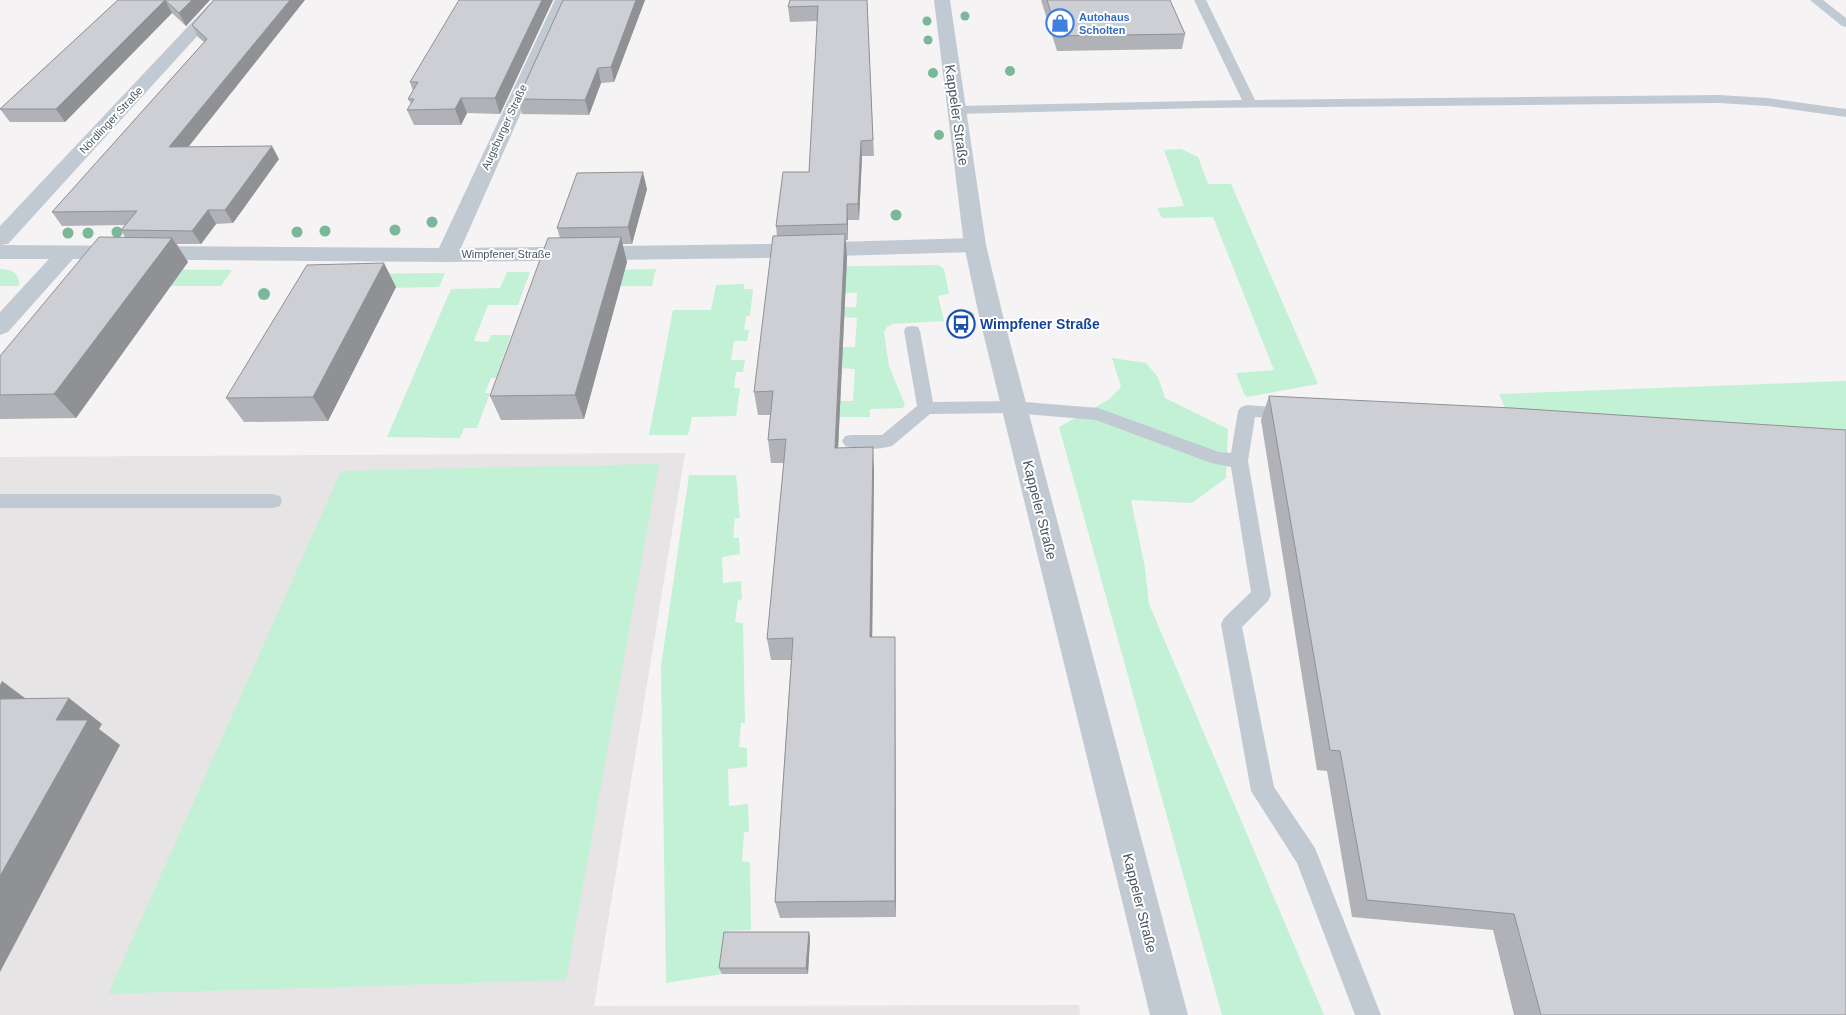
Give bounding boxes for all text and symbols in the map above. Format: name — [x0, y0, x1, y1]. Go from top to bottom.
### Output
shop icon: Autohaus Scholten — [1045, 8, 1075, 38]
place label: Autohaus Scholten — [1079, 11, 1130, 36]
street label: Kappeler Straße — [942, 63, 972, 167]
street label: Augsburger Straße — [479, 82, 529, 172]
street label: Nördlinger Straße — [77, 84, 145, 156]
street label: Wimpfener Straße — [461, 248, 551, 260]
bus stop icon: Wimpfener Straße — [946, 309, 976, 339]
place label: Wimpfener Straße — [980, 316, 1100, 332]
street label: Kappeler Straße — [1020, 459, 1060, 562]
street label: Kappeler Straße — [1120, 852, 1160, 955]

